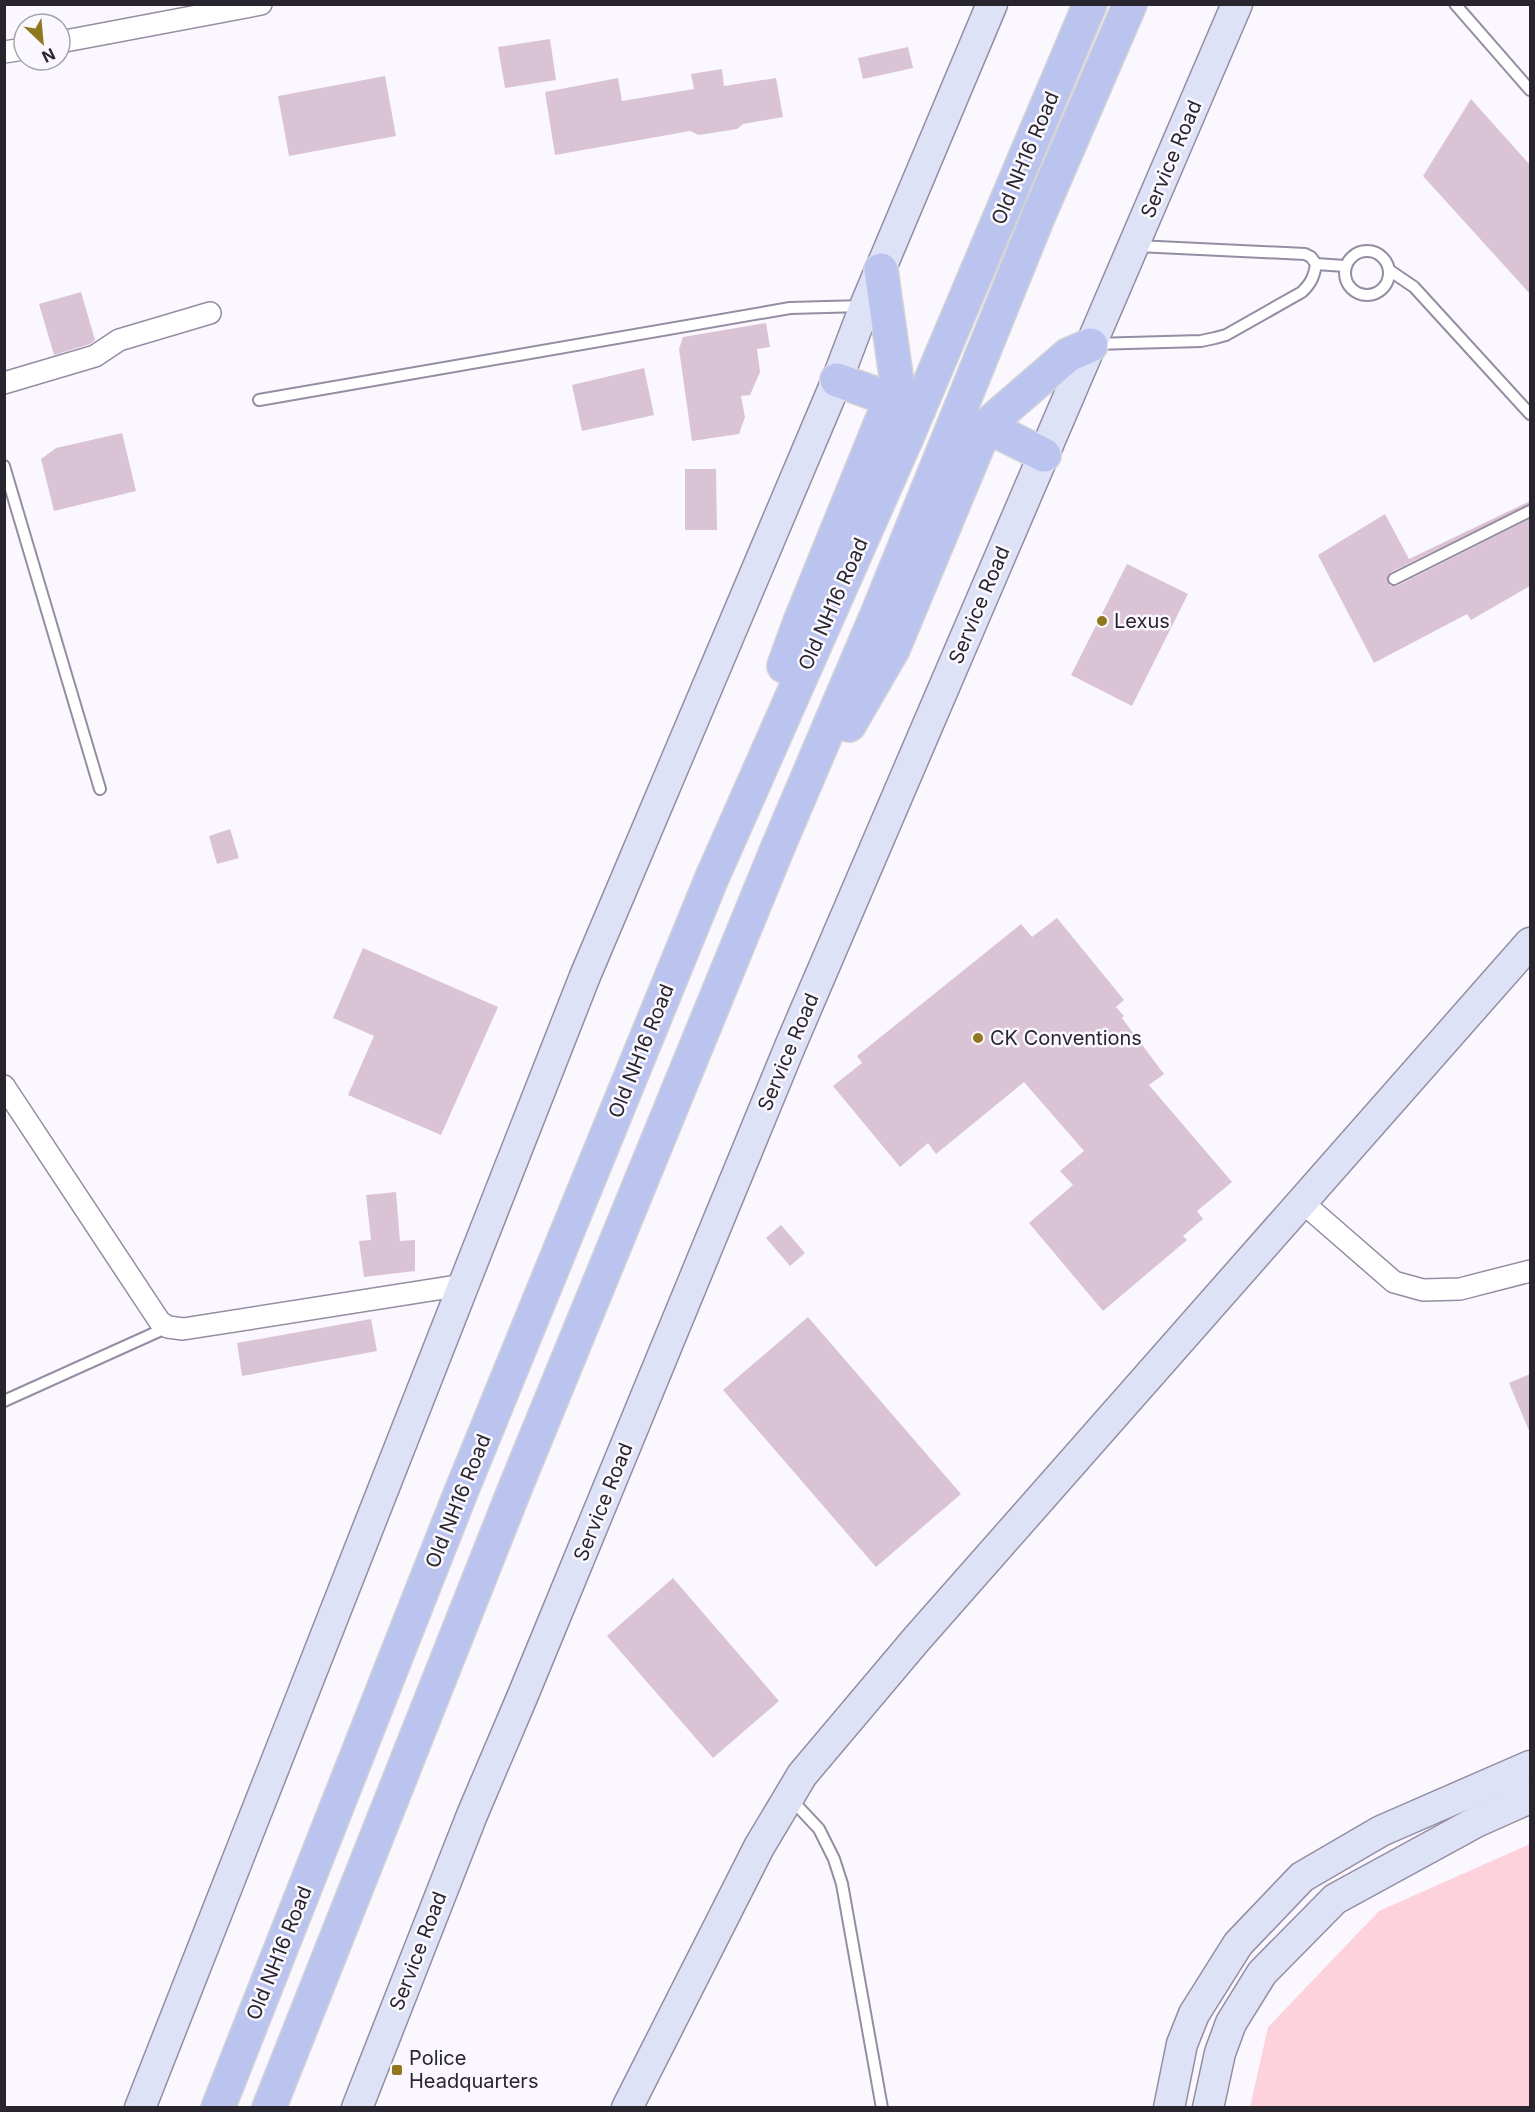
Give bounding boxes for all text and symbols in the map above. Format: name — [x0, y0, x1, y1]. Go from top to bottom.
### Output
north arrow — [12, 12, 72, 72]
text: N — [39, 44, 58, 67]
street label: Old NH16 Road — [986, 88, 1064, 228]
street label: Service Road — [1135, 97, 1207, 221]
street label: Old NH16 Road — [793, 534, 873, 674]
street label: Service Road — [943, 543, 1015, 667]
place label: Lexus — [1114, 609, 1170, 633]
marker: Lexus — [1095, 614, 1109, 628]
street label: Old NH16 Road — [603, 981, 679, 1121]
street label: Service Road — [752, 990, 824, 1114]
place label: CK Conventions — [990, 1026, 1142, 1050]
marker: CK Conventions — [971, 1031, 985, 1045]
street label: Old NH16 Road — [420, 1431, 496, 1571]
street label: Service Road — [568, 1439, 638, 1565]
street label: Old NH16 Road — [241, 1883, 317, 2023]
street label: Service Road — [384, 1888, 452, 2014]
place label: Police Headquarters — [409, 2046, 538, 2093]
marker: Police Headquarters — [390, 2063, 404, 2077]

